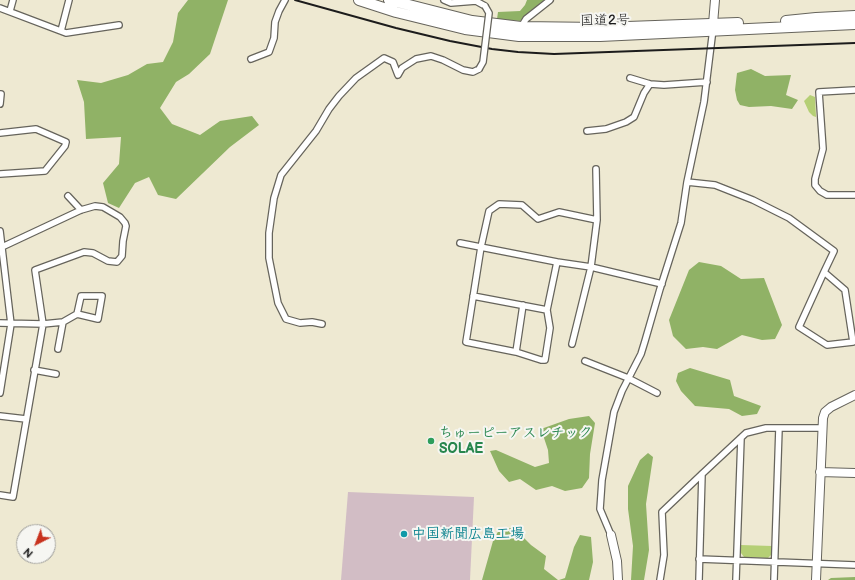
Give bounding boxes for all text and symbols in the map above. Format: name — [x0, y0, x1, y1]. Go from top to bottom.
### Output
street label: 国道2号 — [580, 12, 630, 30]
place label: ちゅーピーアスレチック SOLAE — [439, 425, 592, 458]
marker: ちゅーピーアスレチック SOLAE — [426, 436, 436, 446]
north arrow — [16, 524, 56, 564]
place label: 中国新聞広島工場 — [412, 526, 524, 542]
marker: 中国新聞広島工場 — [399, 529, 409, 539]
text: N — [21, 545, 36, 560]

